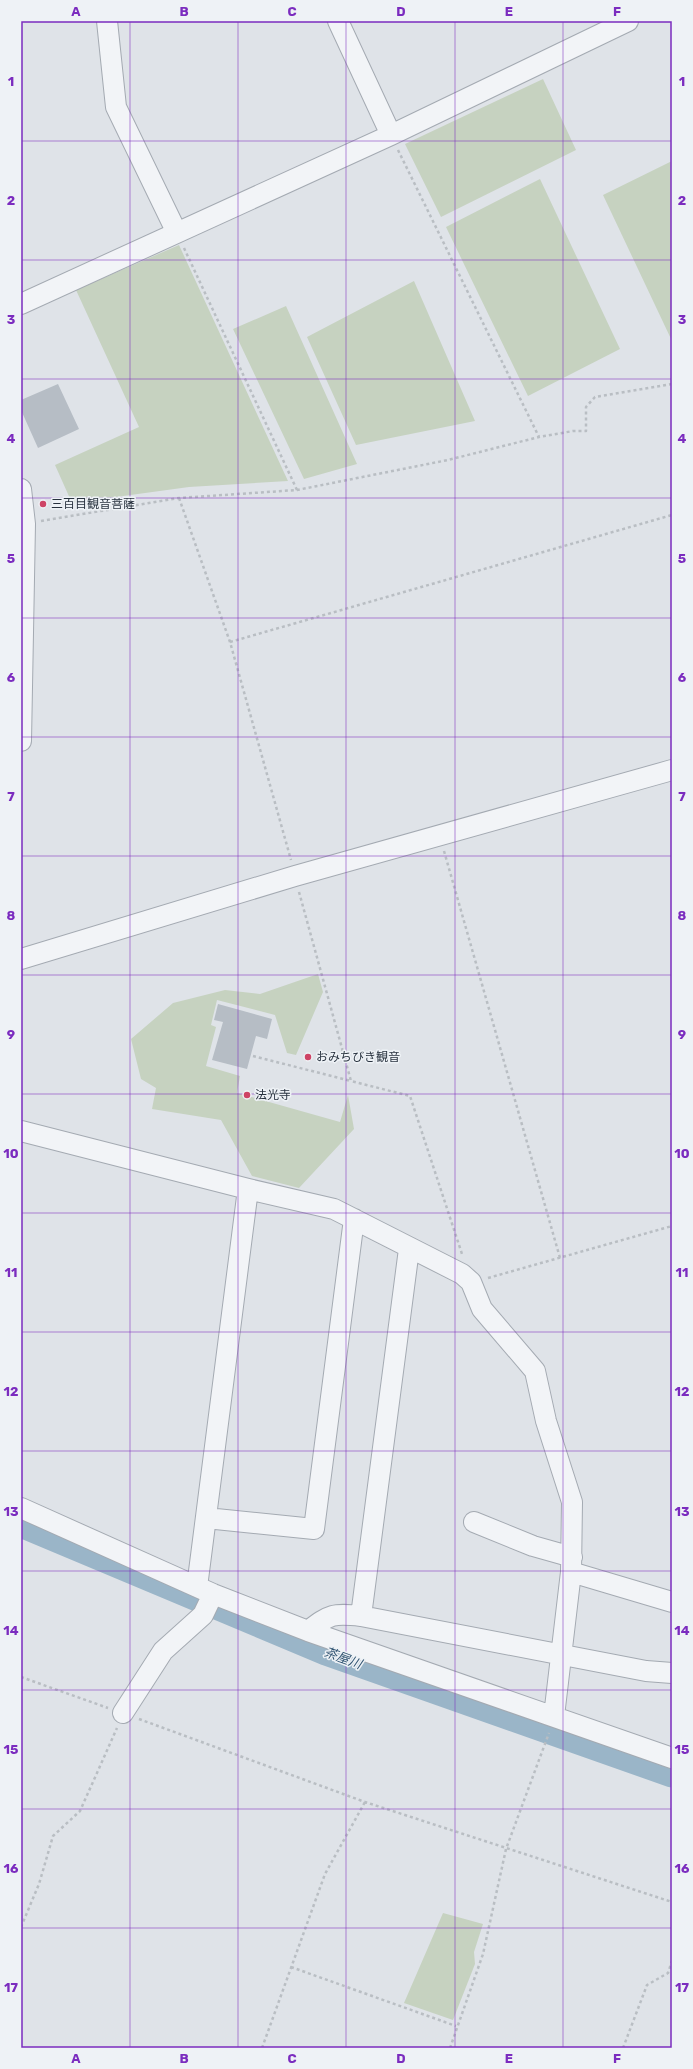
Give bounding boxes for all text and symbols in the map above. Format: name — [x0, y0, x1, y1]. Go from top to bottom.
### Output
text: A — [71, 4, 81, 19]
text: B — [179, 4, 189, 19]
text: C — [287, 4, 297, 19]
text: D — [396, 4, 406, 19]
text: E — [505, 4, 513, 19]
text: F — [613, 4, 621, 19]
text: 1 — [8, 74, 14, 89]
text: 1 — [679, 74, 685, 89]
text: 2 — [7, 193, 15, 208]
text: 2 — [678, 193, 686, 208]
text: 3 — [7, 312, 16, 327]
text: 3 — [678, 312, 687, 327]
text: 4 — [7, 431, 16, 446]
text: 4 — [678, 431, 687, 446]
place label: 三百目観音菩薩 — [51, 497, 135, 511]
marker: 三百目観音菩薩 — [38, 499, 48, 509]
text: 5 — [7, 551, 15, 566]
text: 5 — [678, 551, 686, 566]
text: 6 — [7, 670, 16, 685]
text: 6 — [678, 670, 687, 685]
text: 7 — [7, 789, 15, 804]
text: 7 — [678, 789, 686, 804]
text: 8 — [7, 908, 16, 923]
text: 8 — [678, 908, 687, 923]
text: 9 — [7, 1027, 15, 1042]
text: 9 — [678, 1027, 686, 1042]
place label: おみちびき観音 — [316, 1050, 400, 1064]
marker: おみちびき観音 — [303, 1052, 313, 1062]
place label: 法光寺 — [255, 1088, 291, 1102]
marker: 法光寺 — [242, 1090, 252, 1100]
text: 10 — [3, 1146, 19, 1161]
text: 10 — [674, 1146, 690, 1161]
text: 11 — [5, 1265, 17, 1280]
text: 11 — [676, 1265, 688, 1280]
text: 12 — [4, 1384, 18, 1399]
text: 12 — [675, 1384, 689, 1399]
text: 13 — [3, 1504, 19, 1519]
text: 13 — [674, 1504, 690, 1519]
text: 14 — [3, 1623, 19, 1638]
text: 14 — [674, 1623, 690, 1638]
water label: 茶屋川 — [322, 1644, 366, 1672]
text: 15 — [4, 1742, 18, 1757]
text: 15 — [675, 1742, 689, 1757]
text: 16 — [4, 1861, 19, 1876]
text: 16 — [675, 1861, 690, 1876]
text: 17 — [4, 1980, 19, 1995]
text: 17 — [675, 1980, 690, 1995]
text: A — [71, 2051, 81, 2066]
text: B — [179, 2051, 189, 2066]
text: C — [287, 2051, 297, 2066]
text: D — [396, 2051, 406, 2066]
text: E — [505, 2051, 513, 2066]
text: F — [613, 2051, 621, 2066]

